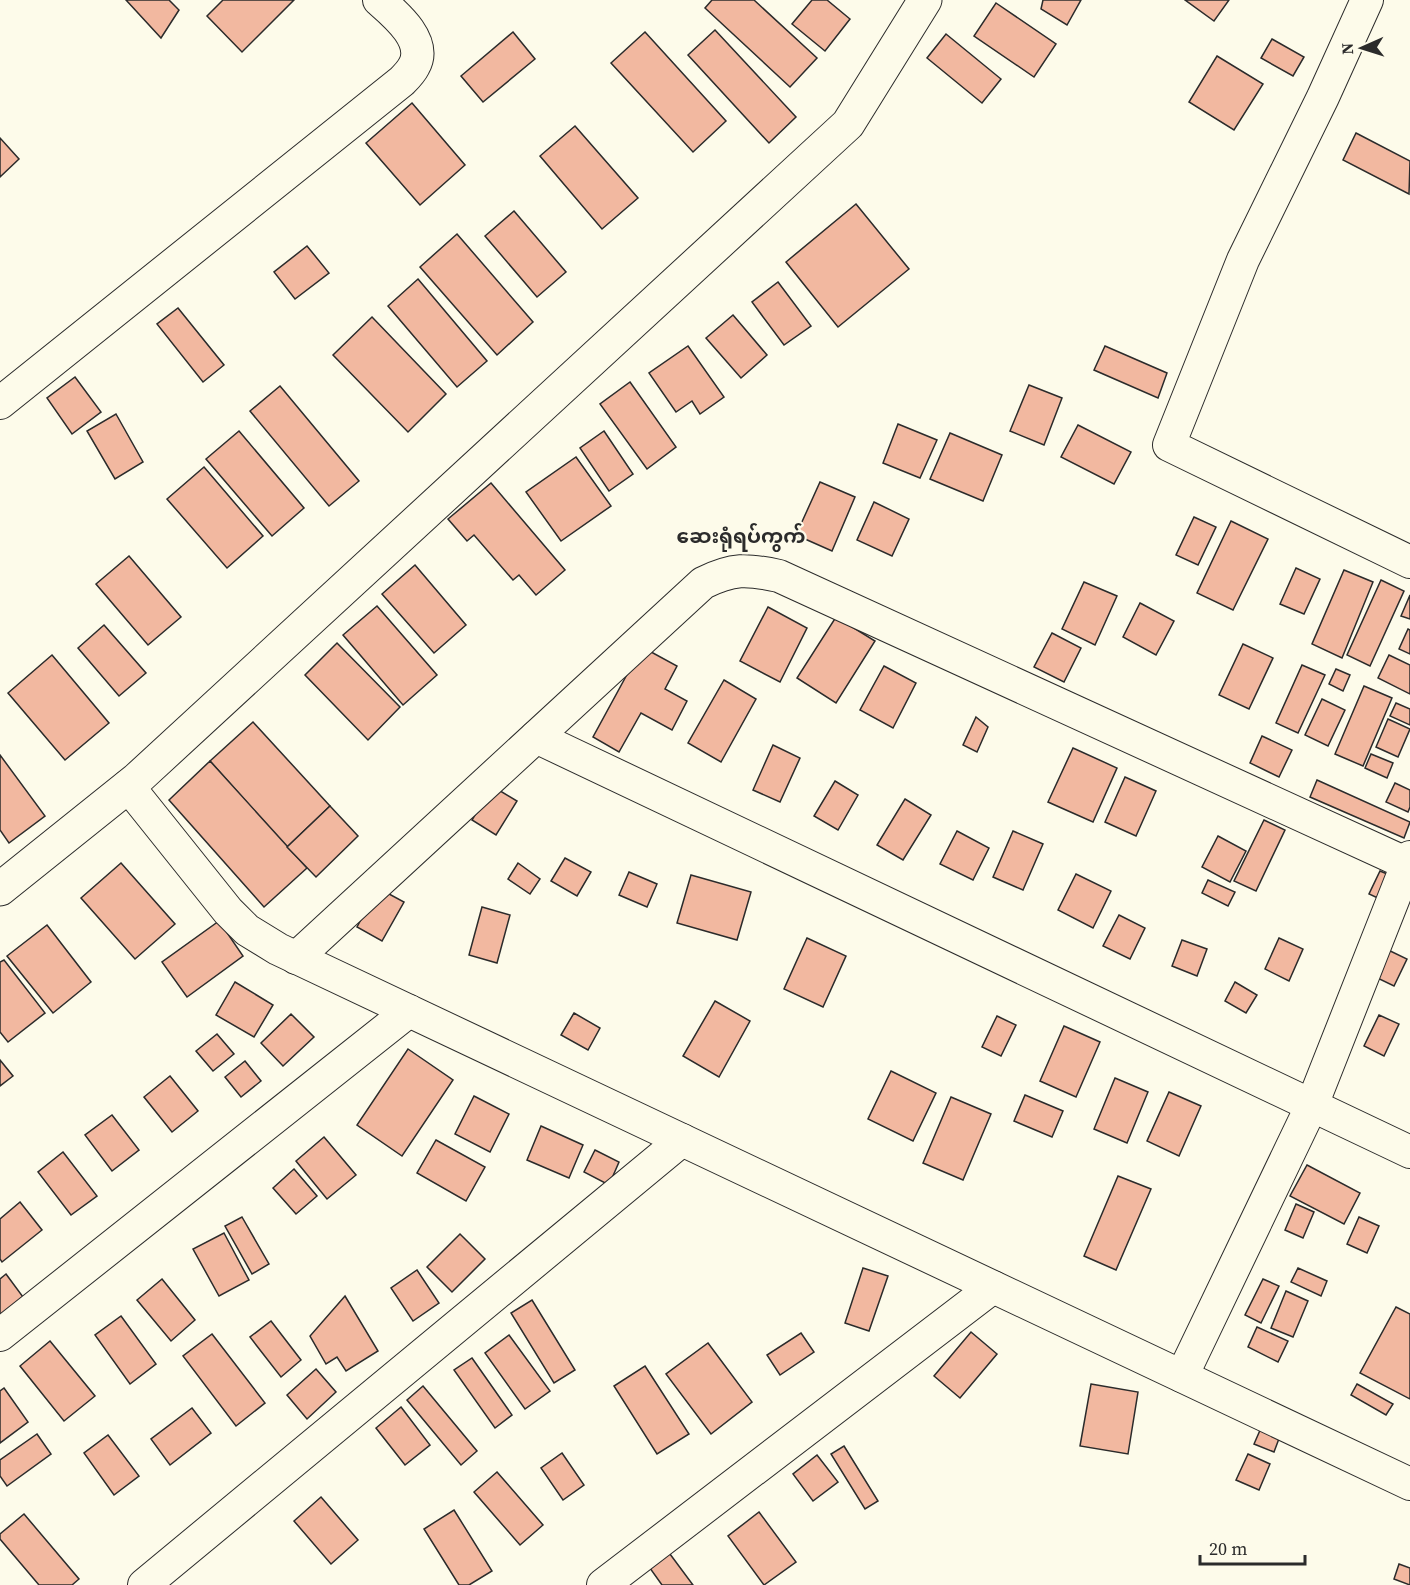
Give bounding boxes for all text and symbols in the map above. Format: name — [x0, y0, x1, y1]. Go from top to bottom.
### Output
north arrow — [1332, 18, 1392, 78]
text: N — [1336, 42, 1358, 55]
district label: ဆေးရုံရပ်ကွက် — [677, 522, 805, 552]
scale bar — [1200, 1528, 1305, 1566]
text: 20 m — [1209, 1536, 1247, 1561]

